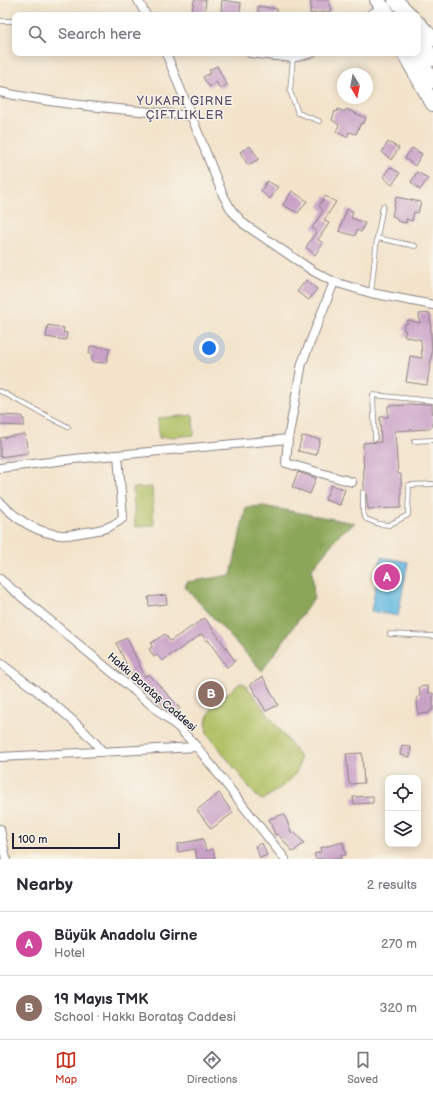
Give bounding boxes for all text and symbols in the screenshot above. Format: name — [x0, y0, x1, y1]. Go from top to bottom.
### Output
search box — [12, 12, 421, 56]
icon: search — [26, 23, 48, 45]
text: Search here — [58, 25, 141, 44]
north arrow — [337, 68, 373, 104]
district label: YUKARI GIRNE ÇIFTLIKLER — [136, 94, 233, 123]
your location — [199, 338, 219, 358]
pin: A — [374, 562, 400, 592]
street label: Hakkı Borataş Caddesi — [105, 650, 199, 734]
pin: B — [198, 679, 224, 709]
map controls — [385, 775, 421, 847]
button: locate — [385, 775, 421, 811]
button: layers — [385, 811, 421, 847]
scale bar — [12, 831, 120, 850]
text: 100 m — [18, 833, 47, 846]
text: Nearby — [16, 875, 73, 895]
text: 2 results — [367, 877, 417, 893]
text: Büyük Anadolu Girne — [54, 926, 197, 945]
text: A — [25, 936, 33, 952]
text: 270 m — [381, 936, 417, 952]
text: Hotel — [54, 945, 85, 961]
text: 19 Mayıs TMK — [54, 990, 148, 1009]
text: B — [24, 1000, 34, 1016]
text: 320 m — [379, 1000, 417, 1016]
text: School · Hakkı Borataş Caddesi — [54, 1009, 236, 1025]
tab: Map — [55, 1049, 77, 1086]
tab: Directions — [187, 1049, 237, 1086]
tab: Saved — [347, 1049, 378, 1086]

